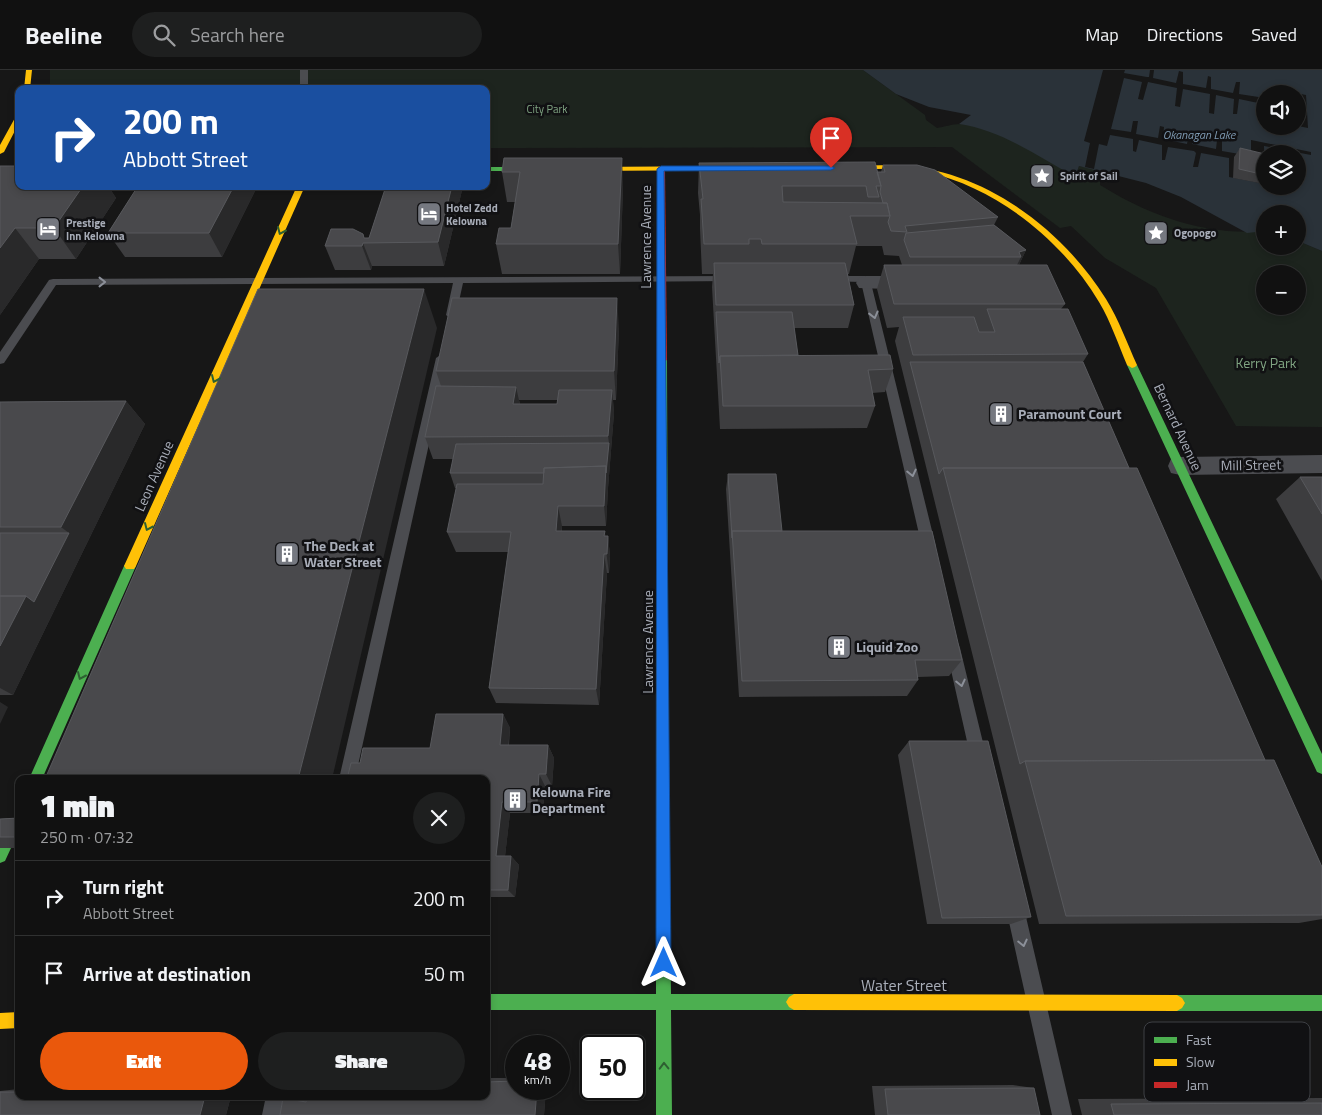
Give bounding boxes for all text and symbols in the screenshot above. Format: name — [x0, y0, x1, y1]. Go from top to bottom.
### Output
search box — [132, 12, 482, 57]
text: Beeline — [25, 17, 102, 53]
text: Search here — [190, 20, 285, 49]
icon: search — [150, 21, 178, 49]
text: Map — [1085, 21, 1119, 48]
text: Directions — [1147, 21, 1223, 48]
text: Saved — [1251, 21, 1297, 48]
map controls — [1256, 85, 1306, 315]
button: sound — [1256, 85, 1306, 135]
text: 200 m — [123, 94, 219, 148]
park label: City Park — [526, 101, 568, 117]
icon: right — [40, 105, 105, 170]
pin — [810, 117, 852, 168]
icon: arrive — [817, 124, 845, 152]
water label: Okanagan Lake — [1163, 125, 1237, 144]
text: Abbott Street — [123, 142, 248, 176]
button: layers — [1256, 145, 1306, 195]
place icon: Spirit of Sail — [1029, 163, 1055, 189]
place label: Spirit of Sail — [1060, 168, 1118, 184]
street label: Lawrence Avenue — [635, 185, 656, 289]
place label: Hotel Zedd Kelowna — [446, 200, 498, 229]
hotel icon: Hotel Zedd Kelowna — [416, 201, 442, 227]
button: + — [1256, 205, 1306, 255]
place label: Prestige Inn Kelowna — [66, 215, 125, 244]
hotel icon: Prestige Inn Kelowna — [35, 216, 61, 242]
place icon: Ogopogo — [1143, 220, 1169, 246]
place label: Ogopogo — [1174, 225, 1217, 241]
one-way arrow — [276, 226, 287, 235]
button: − — [1256, 265, 1306, 315]
one-way arrow — [98, 276, 106, 287]
one-way arrow — [868, 311, 879, 320]
park label: Kerry Park — [1235, 352, 1297, 373]
one-way arrow — [210, 374, 221, 383]
street label: Bernard Avenue — [1149, 380, 1208, 474]
building icon: Paramount Court — [988, 401, 1014, 427]
place label: Paramount Court — [1018, 403, 1122, 424]
street label: Leon Avenue — [129, 437, 178, 515]
street label: Mill Street — [1221, 453, 1281, 476]
one-way arrow — [906, 469, 917, 478]
one-way arrow — [144, 522, 154, 531]
place label: The Deck at Water Street — [304, 535, 382, 572]
building icon: The Deck at Water Street — [274, 541, 300, 567]
street label: Lawrence Avenue — [637, 590, 658, 694]
building icon: Liquid Zoo — [826, 634, 852, 660]
place label: Liquid Zoo — [856, 636, 918, 657]
one-way arrow — [78, 670, 88, 679]
one-way arrow — [955, 678, 966, 687]
place label: Kelowna Fire Department — [532, 781, 611, 818]
text: 1 min — [40, 783, 115, 829]
building icon: Kelowna Fire Department — [502, 787, 528, 813]
button: close — [413, 792, 465, 844]
text: 250 m · 07:32 — [40, 825, 134, 849]
text: Turn right — [83, 872, 164, 901]
icon: right — [40, 884, 68, 912]
text: 200 m — [413, 884, 465, 913]
text: Abbott Street — [83, 901, 174, 925]
position arrow — [637, 936, 689, 988]
one-way arrow — [1017, 938, 1028, 947]
icon: arrive — [40, 959, 68, 987]
text: Arrive at destination — [83, 959, 251, 988]
text: 50 m — [424, 959, 465, 988]
street label: Water Street — [861, 973, 947, 997]
legend — [1144, 1022, 1310, 1102]
text: Fast — [1186, 1029, 1211, 1050]
button: Exit — [40, 1032, 248, 1090]
button: Share — [258, 1032, 465, 1090]
speed limit sign: 50 — [580, 1035, 645, 1100]
text: 48 — [523, 1042, 552, 1080]
text: Slow — [1186, 1051, 1215, 1072]
one-way arrow — [659, 1062, 669, 1070]
text: km/h — [524, 1070, 551, 1089]
text: Jam — [1186, 1074, 1209, 1095]

